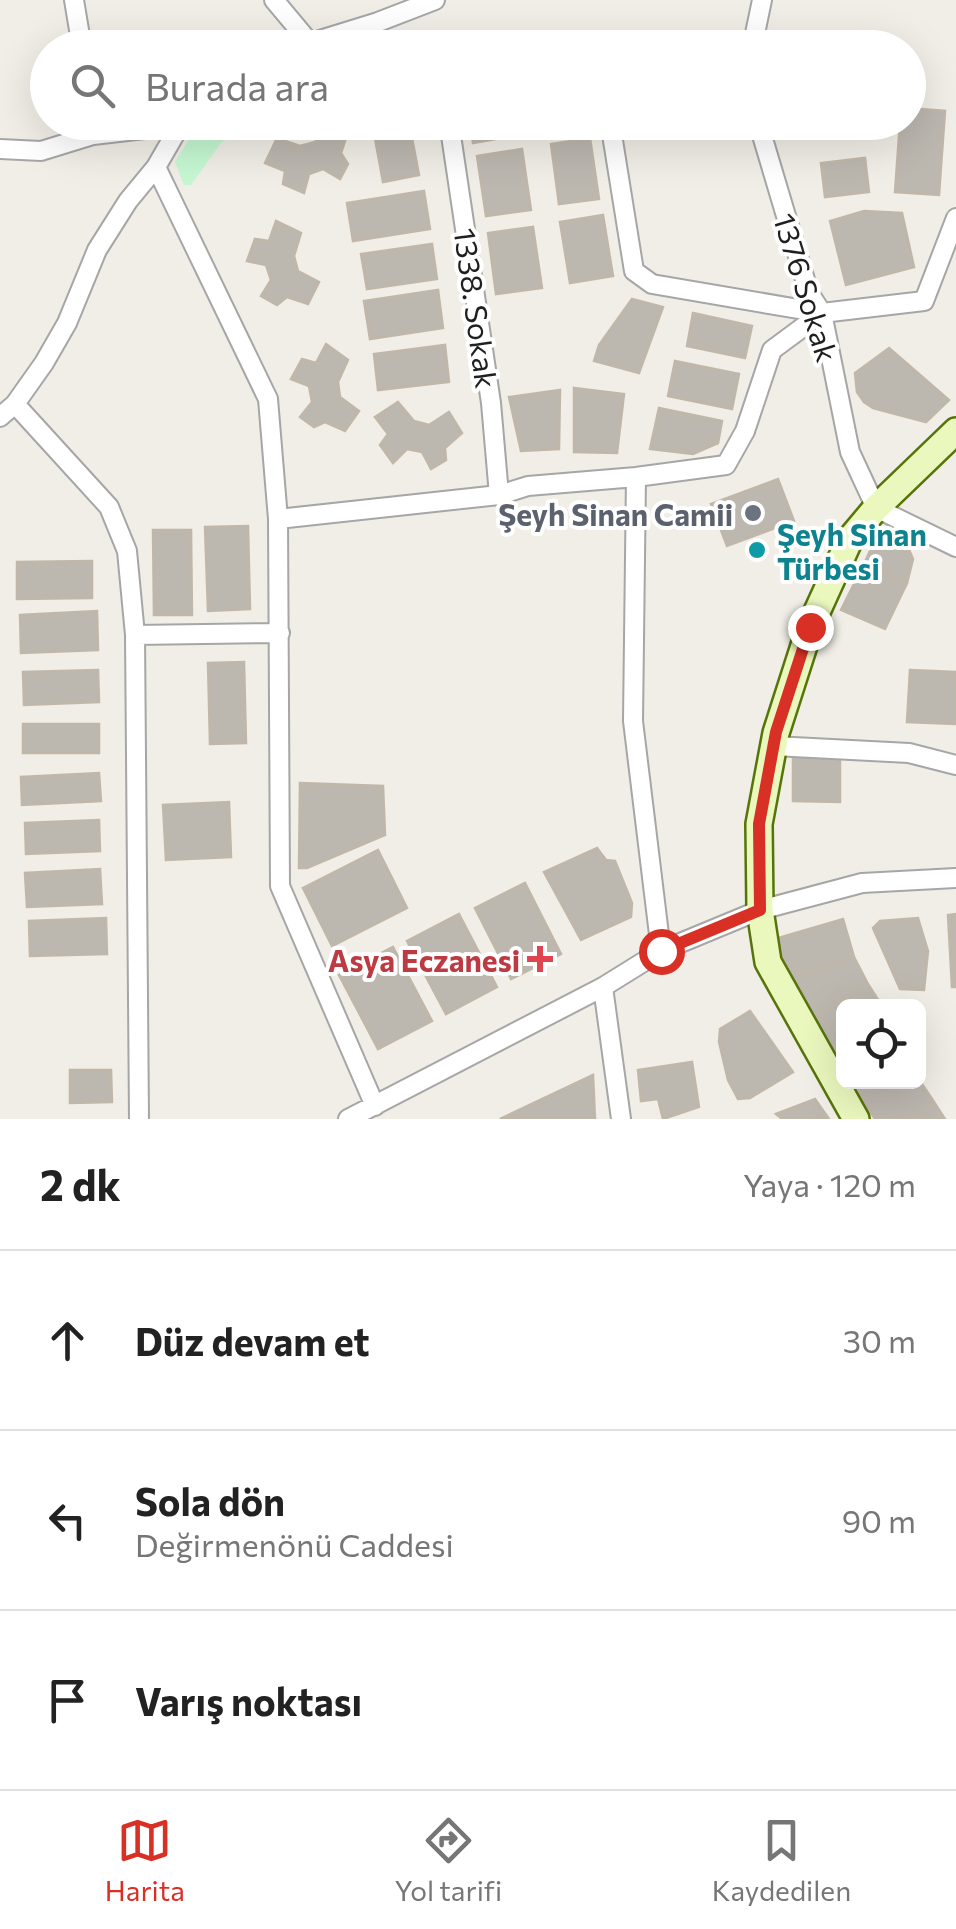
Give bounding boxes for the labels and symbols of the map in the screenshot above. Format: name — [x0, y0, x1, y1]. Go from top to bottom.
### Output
street label: 1376 Sokak — [767, 208, 847, 366]
street label: 1338. Sokak — [447, 226, 507, 390]
place label: Şeyh Sinan Camii — [498, 495, 733, 533]
marker: Şeyh Sinan Camii — [742, 502, 764, 524]
place label: Şeyh Sinan Türbesi — [777, 515, 927, 586]
marker: Şeyh Sinan Türbesi — [746, 539, 768, 561]
route end — [788, 605, 834, 651]
route start — [639, 929, 685, 975]
place label: Asya Eczanesi — [328, 941, 520, 978]
marker: Asya Eczanesi — [529, 948, 551, 970]

